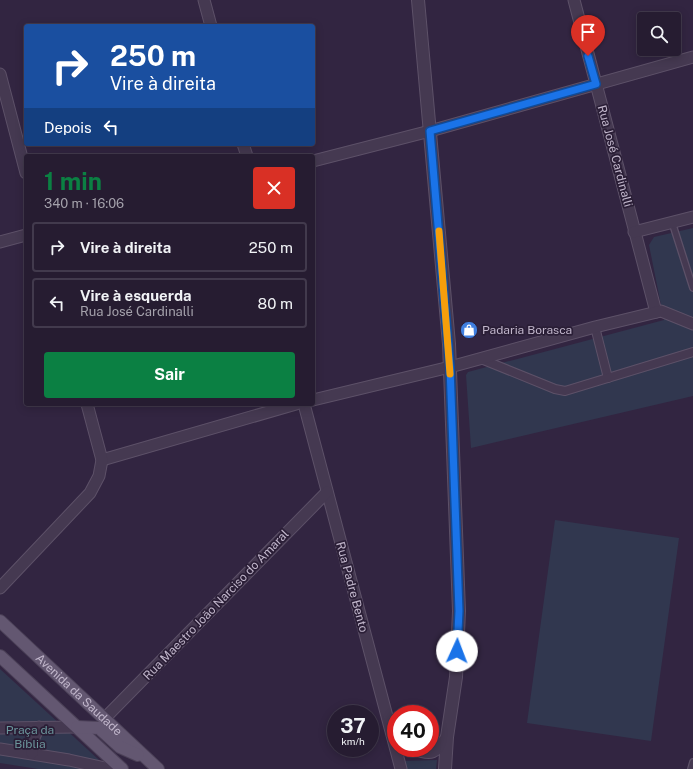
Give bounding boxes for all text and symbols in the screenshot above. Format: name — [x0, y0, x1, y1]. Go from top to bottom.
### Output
map controls — [637, 12, 681, 56]
button: search — [637, 12, 681, 56]
pin — [571, 15, 605, 56]
icon: arrive — [577, 21, 599, 43]
text: 250 m — [110, 39, 196, 72]
icon: right — [44, 40, 96, 92]
text: Vire à direita — [110, 73, 216, 94]
street label: Rua José Cardinalli — [595, 104, 635, 208]
icon: left — [100, 116, 122, 138]
text: Depois — [44, 119, 92, 136]
text: 1 min — [44, 167, 102, 195]
button: close — [253, 167, 295, 209]
text: 340 m · 16:06 — [44, 196, 124, 211]
icon: right — [46, 236, 68, 258]
text: Vire à direita — [80, 239, 171, 256]
text: 250 m — [249, 239, 293, 256]
text: Vire à esquerda — [80, 287, 192, 304]
icon: left — [46, 292, 68, 314]
text: 80 m — [258, 295, 293, 312]
text: Rua José Cardinalli — [80, 304, 194, 319]
shop icon: Padaria Borasca — [459, 320, 479, 340]
place label: Padaria Borasca — [482, 323, 572, 337]
button: Sair — [44, 352, 295, 398]
street label: Rua Maestro João Narciso do Amaral — [140, 527, 292, 683]
street label: Rua Padre Bento — [333, 540, 371, 634]
position arrow — [436, 630, 478, 672]
street label: Avenida da Saudade — [33, 651, 125, 739]
speed limit sign: 40 — [387, 705, 439, 757]
text: 37 — [340, 714, 366, 738]
park label: Praça da Bíblia — [6, 723, 54, 751]
text: km/h — [341, 735, 365, 747]

